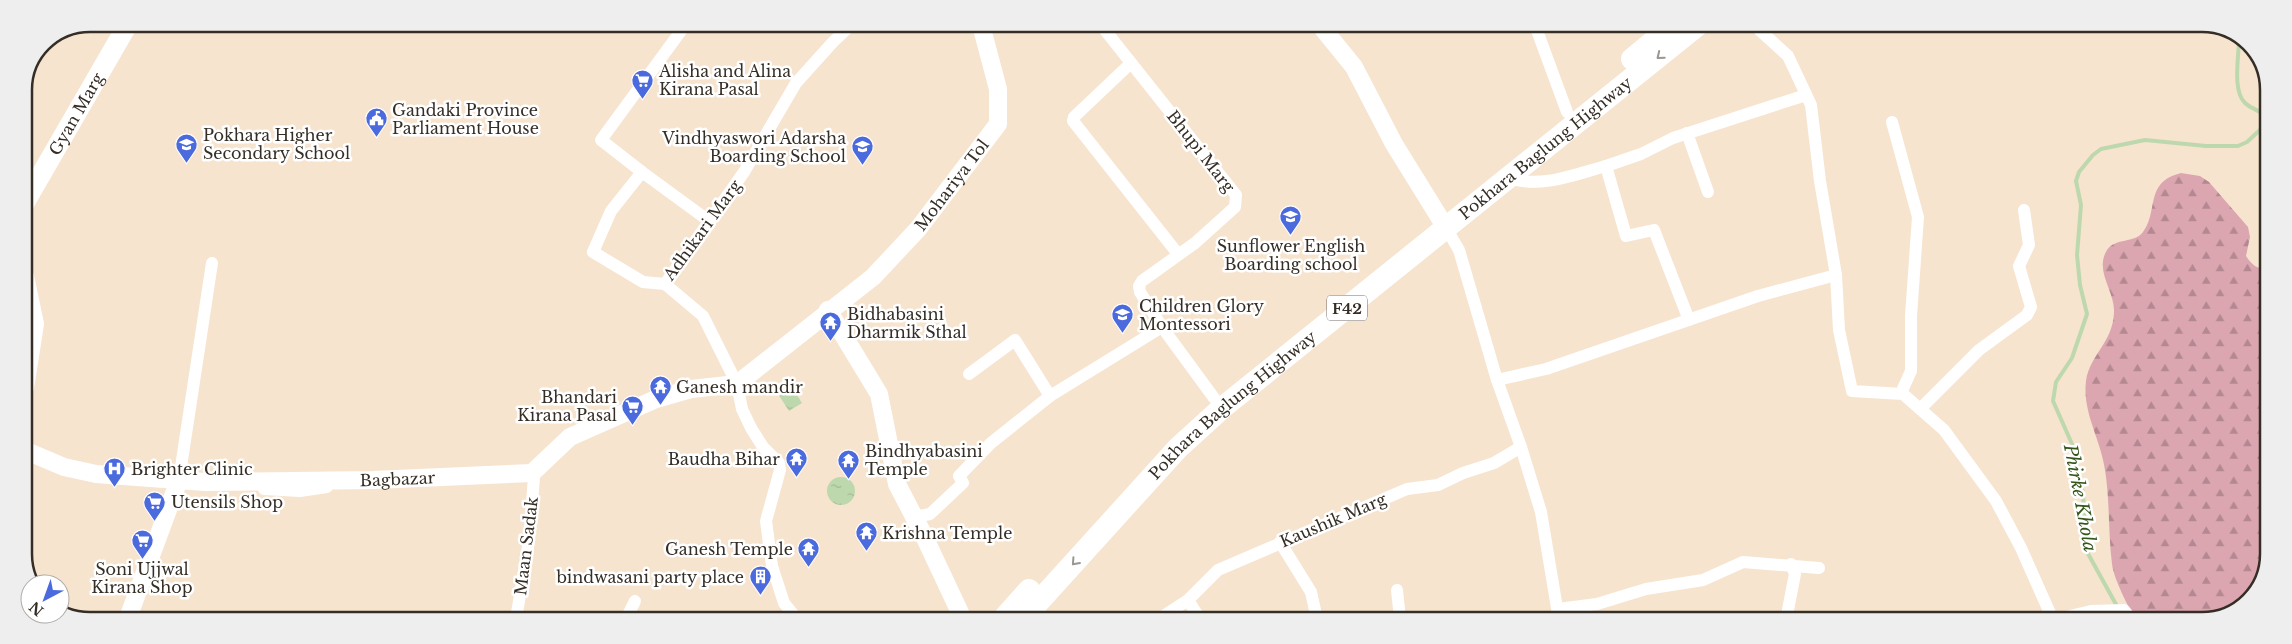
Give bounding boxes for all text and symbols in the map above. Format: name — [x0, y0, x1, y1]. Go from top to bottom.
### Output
one-way arrow — [1657, 51, 1666, 60]
place label: Alisha and Alina Kirana Pasal — [658, 61, 791, 99]
supermarket icon: Alisha and Alina Kirana Pasal — [631, 68, 655, 99]
street label: Gyan Marg — [44, 69, 108, 159]
street label: Pokhara Baglung Highway — [1455, 72, 1636, 224]
place label: Gandaki Province Parliament House — [392, 100, 539, 138]
street label: Bhupi Marg — [1163, 106, 1239, 196]
public building icon: Gandaki Province Parliament House — [364, 107, 388, 138]
place label: Pokhara Higher Secondary School — [203, 125, 350, 163]
place label: Vindhyaswori Adarsha Boarding School — [661, 128, 846, 166]
school or university icon: Pokhara Higher Secondary School — [175, 132, 199, 163]
school or university icon: Vindhyaswori Adarsha Boarding School — [850, 135, 874, 166]
street label: Mohariya Tol — [910, 135, 993, 235]
street label: Adhikari Marg — [658, 176, 745, 285]
school or university icon: Sunflower English Boarding school — [1279, 205, 1303, 236]
place label: Sunflower English Boarding school — [1217, 236, 1365, 274]
place label: Children Glory Montessori — [1139, 296, 1265, 334]
road number: F42 — [1327, 296, 1367, 320]
school or university icon: Children Glory Montessori — [1111, 303, 1135, 334]
place label: Bidhabasini Dharmik Sthal — [847, 304, 967, 342]
temple icon: Bidhabasini Dharmik Sthal — [819, 311, 843, 342]
street label: Pokhara Baglung Highway — [1144, 326, 1321, 484]
temple icon: Ganesh mandir — [648, 375, 672, 406]
place label: Ganesh mandir — [676, 377, 803, 397]
place label: Bhandari Kirana Pasal — [517, 387, 618, 425]
supermarket icon: Bhandari Kirana Pasal — [621, 394, 645, 425]
place label: Bindhyabasini Temple — [865, 441, 983, 479]
water label: Phirke Khola — [2059, 441, 2101, 554]
temple icon: Baudha Bihar — [784, 447, 808, 478]
temple icon: Bindhyabasini Temple — [837, 448, 861, 479]
place label: Baudha Bihar — [668, 449, 780, 469]
hospital icon: Brighter Clinic — [103, 457, 127, 488]
place label: Brighter Clinic — [131, 459, 253, 479]
street label: Bagbazar — [360, 467, 436, 490]
street label: Kaushik Marg — [1277, 488, 1390, 551]
supermarket icon: Utensils Shop — [143, 490, 167, 521]
place label: Utensils Shop — [171, 492, 283, 512]
street label: Maan Sadak — [510, 495, 542, 597]
temple icon: Krishna Temple — [854, 521, 878, 552]
place label: Krishna Temple — [882, 523, 1012, 543]
supermarket icon: Soni Ujjwal Kirana Shop — [130, 528, 154, 559]
temple icon: Ganesh Temple — [797, 537, 821, 568]
place label: Ganesh Temple — [665, 539, 793, 559]
one-way arrow — [1072, 556, 1081, 565]
place label: Soni Ujjwal Kirana Shop — [91, 559, 193, 597]
building icon: bindwasani party place — [748, 565, 772, 596]
place label: bindwasani party place — [555, 567, 744, 587]
north arrow — [20, 574, 70, 624]
text: N — [26, 598, 47, 620]

